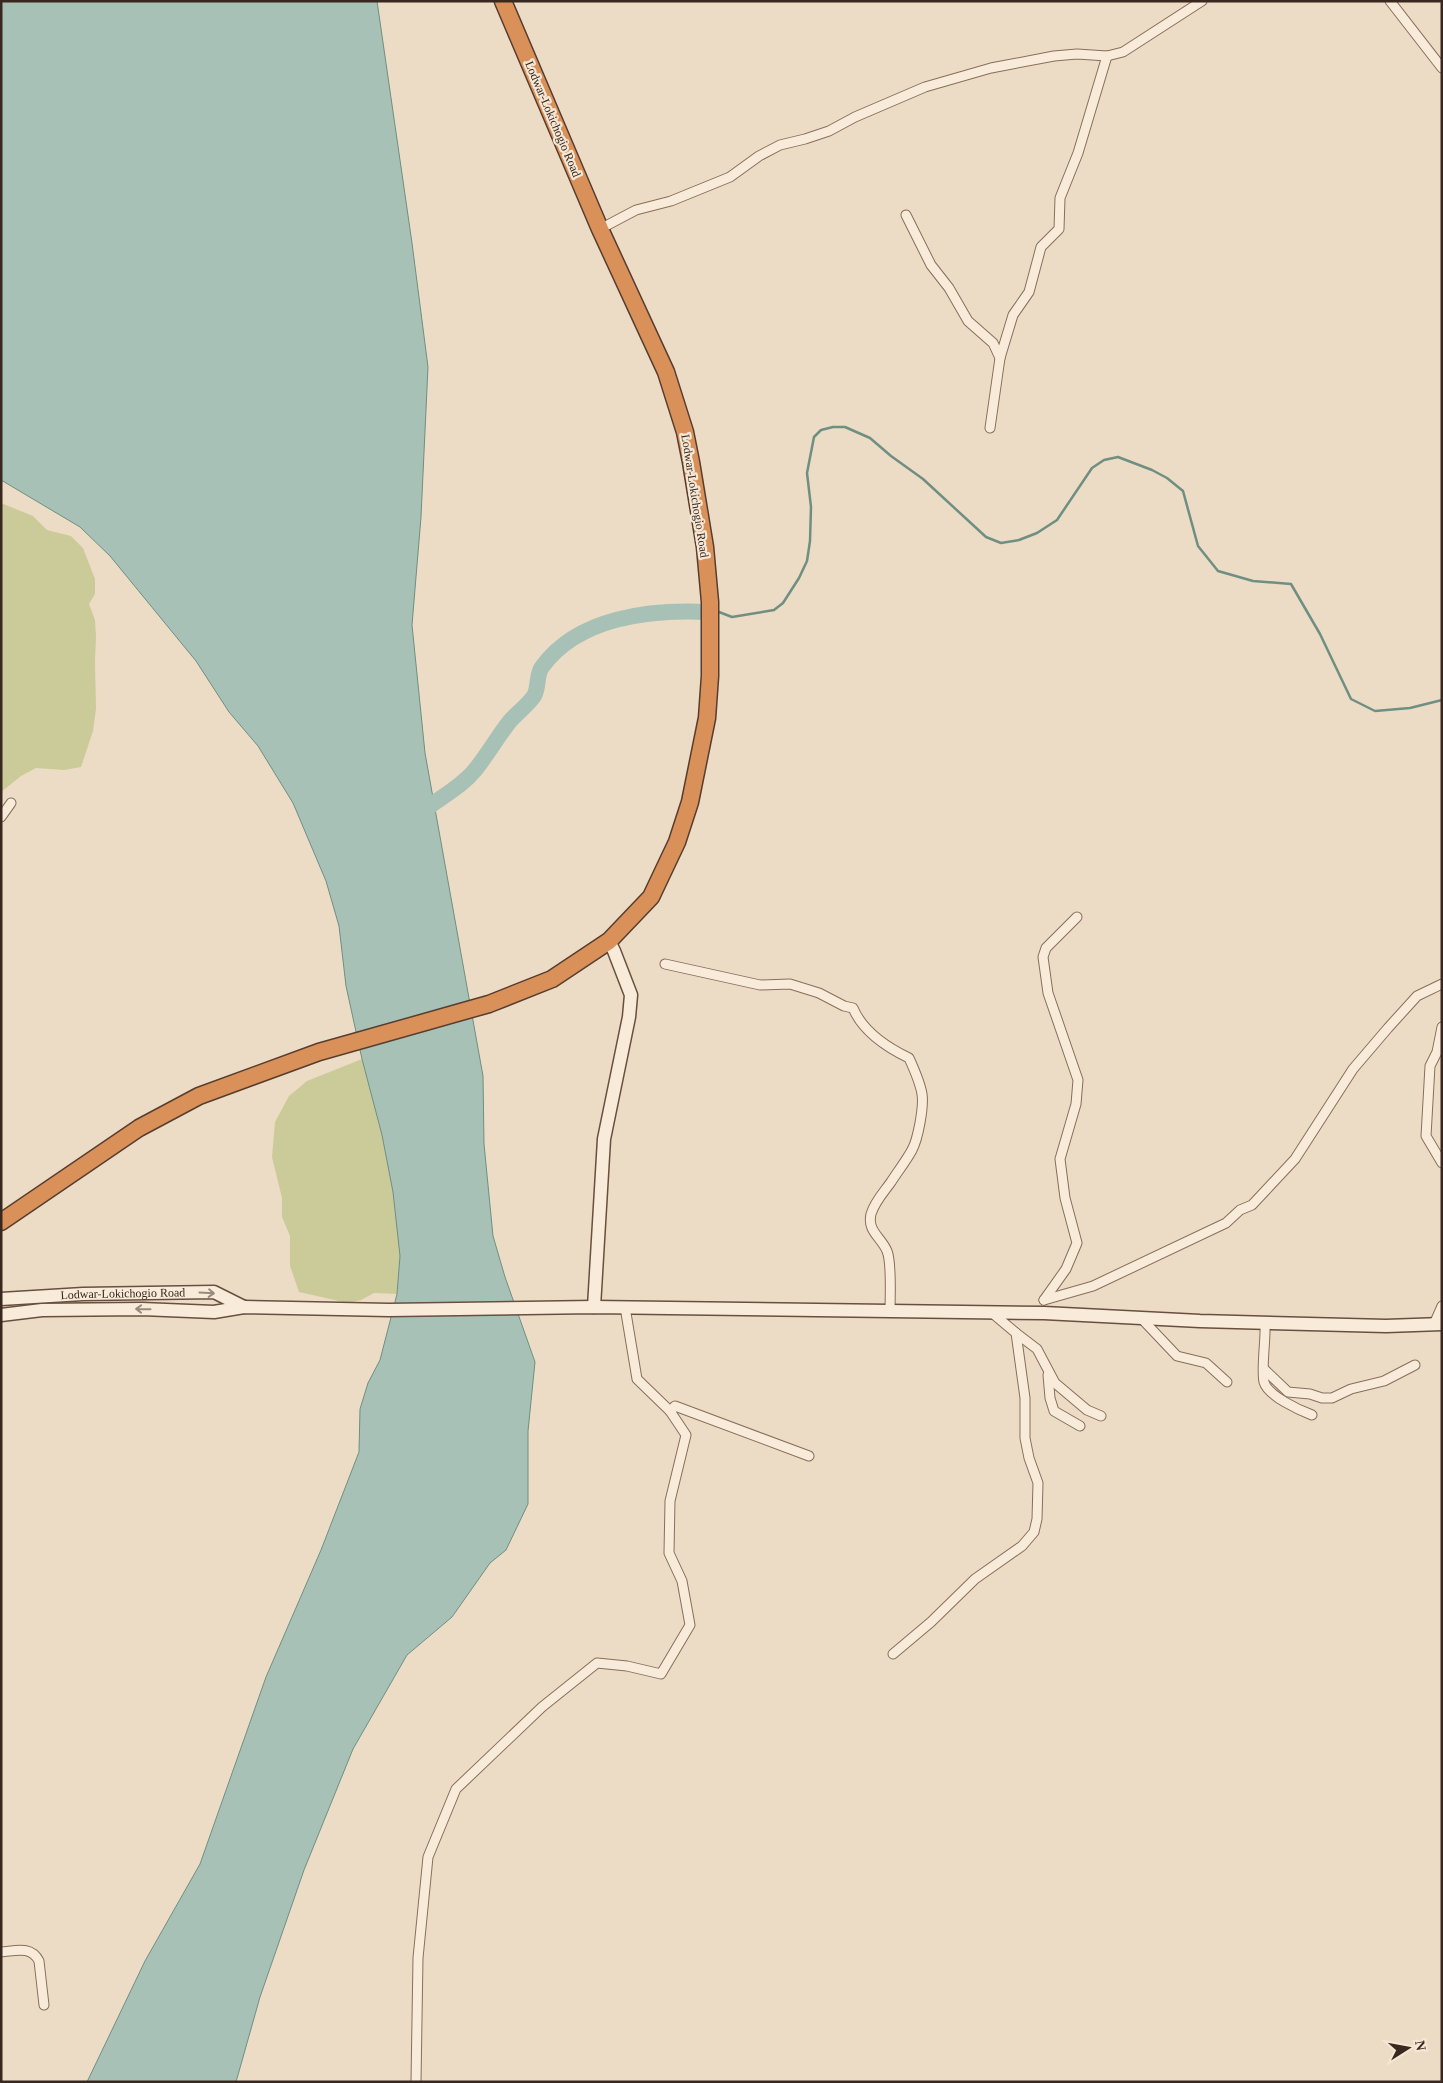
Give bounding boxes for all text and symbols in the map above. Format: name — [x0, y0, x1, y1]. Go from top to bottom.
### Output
street label: Lodwar-Lokichogio Road — [522, 59, 584, 179]
street label: Lodwar-Lokichogio Road — [678, 433, 712, 559]
street label: Lodwar-Lokichogio Road — [60, 1285, 185, 1302]
one-way arrow — [199, 1288, 215, 1298]
one-way arrow — [135, 1304, 152, 1314]
north arrow — [1383, 2023, 1433, 2073]
text: N — [1412, 2039, 1429, 2052]

